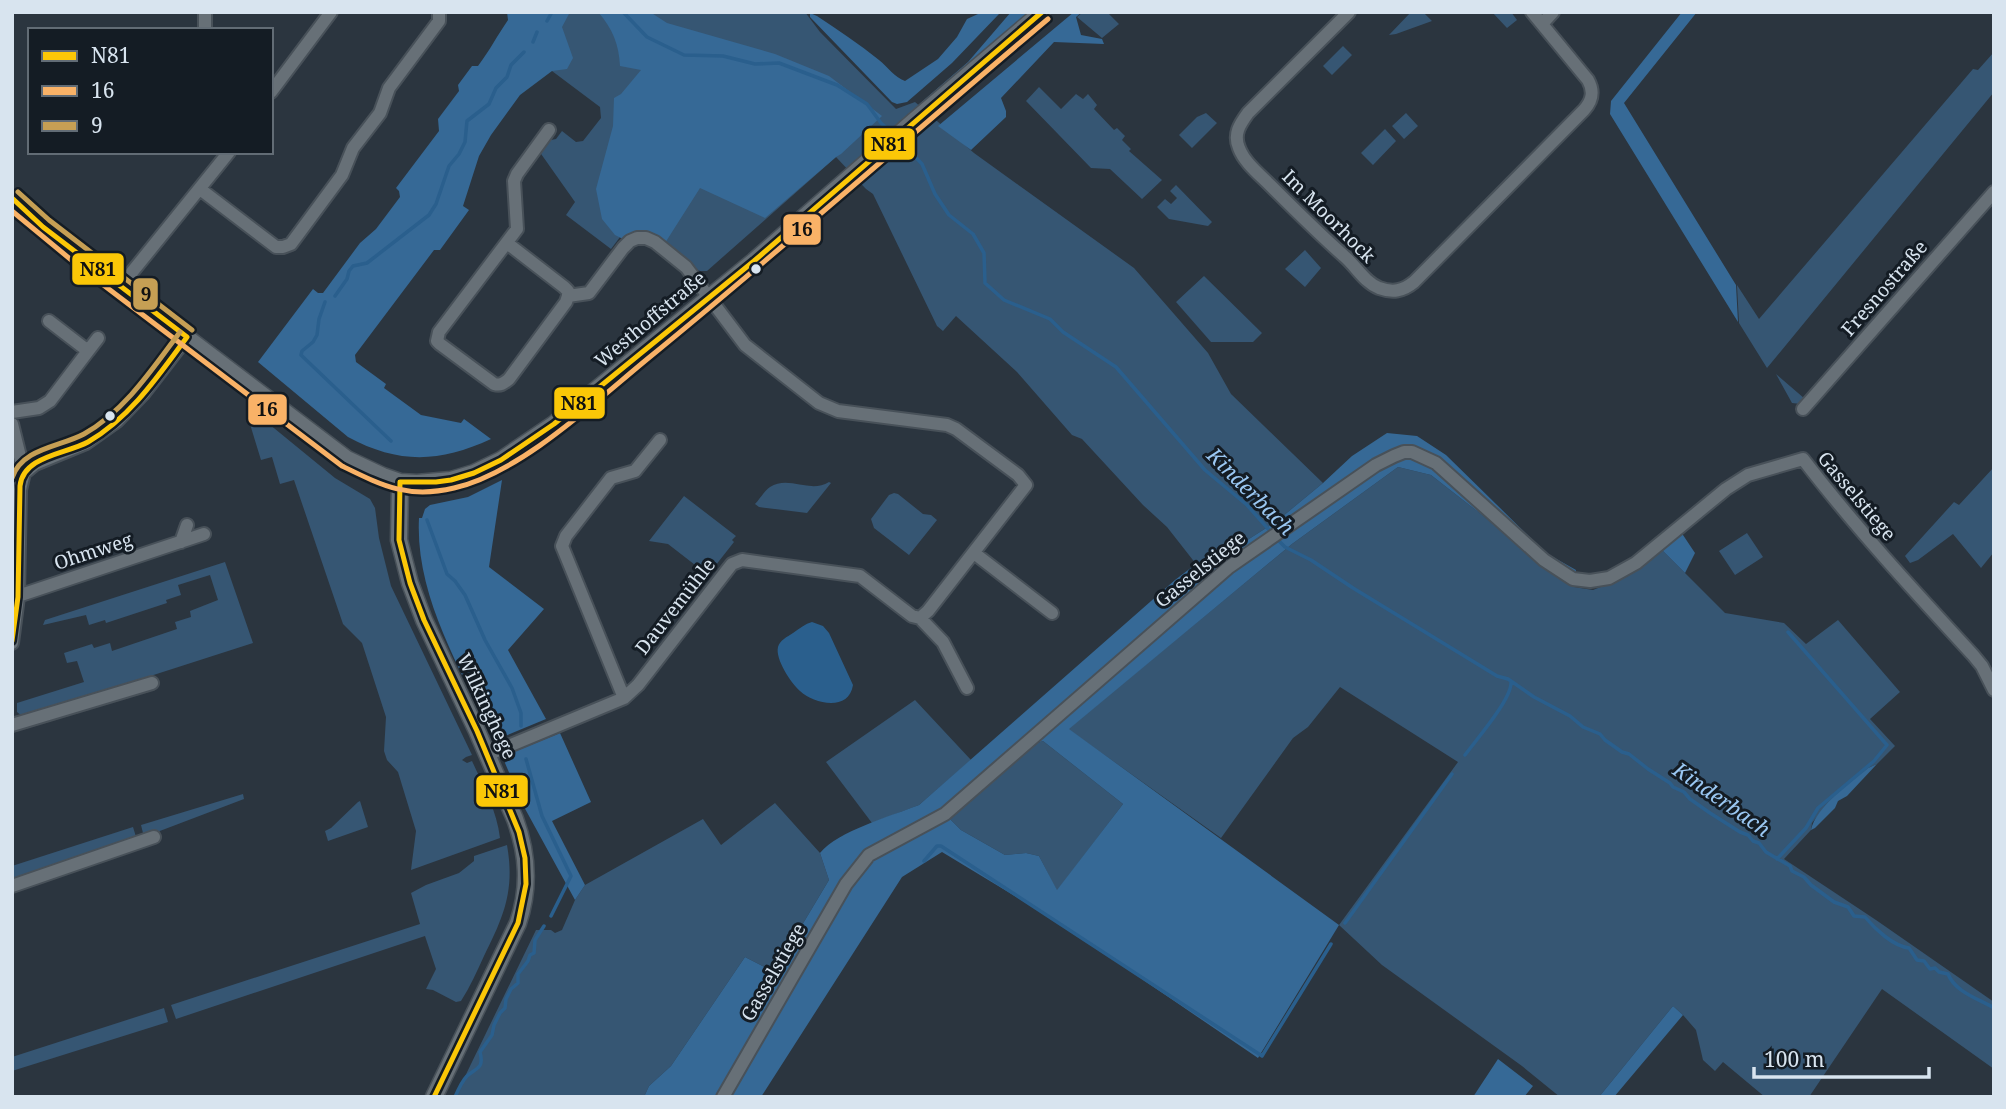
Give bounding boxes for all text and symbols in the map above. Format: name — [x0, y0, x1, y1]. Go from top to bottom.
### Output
legend — [28, 28, 273, 154]
text: N81 — [91, 41, 131, 69]
text: 16 — [91, 76, 114, 104]
text: 9 — [91, 111, 103, 139]
line badge: N81 — [863, 127, 916, 161]
text: N81 — [871, 131, 907, 157]
street label: Im Moorhock — [1277, 164, 1382, 269]
line badge: 16 — [782, 213, 822, 246]
text: 16 — [791, 216, 813, 242]
street label: Fresnostraße — [1835, 235, 1933, 341]
line badge: N81 — [71, 252, 125, 286]
text: N81 — [80, 256, 116, 282]
unlabelled marker — [749, 262, 763, 276]
street label: Westhoffstraße — [589, 265, 711, 373]
line badge: 9 — [132, 277, 159, 311]
text: 9 — [141, 281, 151, 307]
line badge: N81 — [553, 386, 606, 420]
text: N81 — [561, 390, 597, 416]
line badge: 16 — [247, 393, 288, 426]
text: 16 — [256, 396, 278, 422]
unlabelled marker — [103, 409, 117, 423]
water label: Kinderbach — [1201, 441, 1301, 541]
street label: Gasselstiege — [1812, 446, 1902, 546]
street label: Gasselstiege — [1149, 524, 1251, 614]
street label: Ohmweg — [51, 526, 135, 576]
street label: Dauvemühle — [629, 552, 721, 660]
street label: Wilkinghege — [451, 649, 523, 763]
water label: Kinderbach — [1667, 755, 1777, 843]
line badge: N81 — [475, 774, 529, 808]
text: N81 — [484, 778, 520, 804]
street label: Gasselstiege — [734, 918, 812, 1026]
scale bar — [1754, 1036, 1929, 1080]
text: 100 m — [1764, 1045, 1825, 1073]

